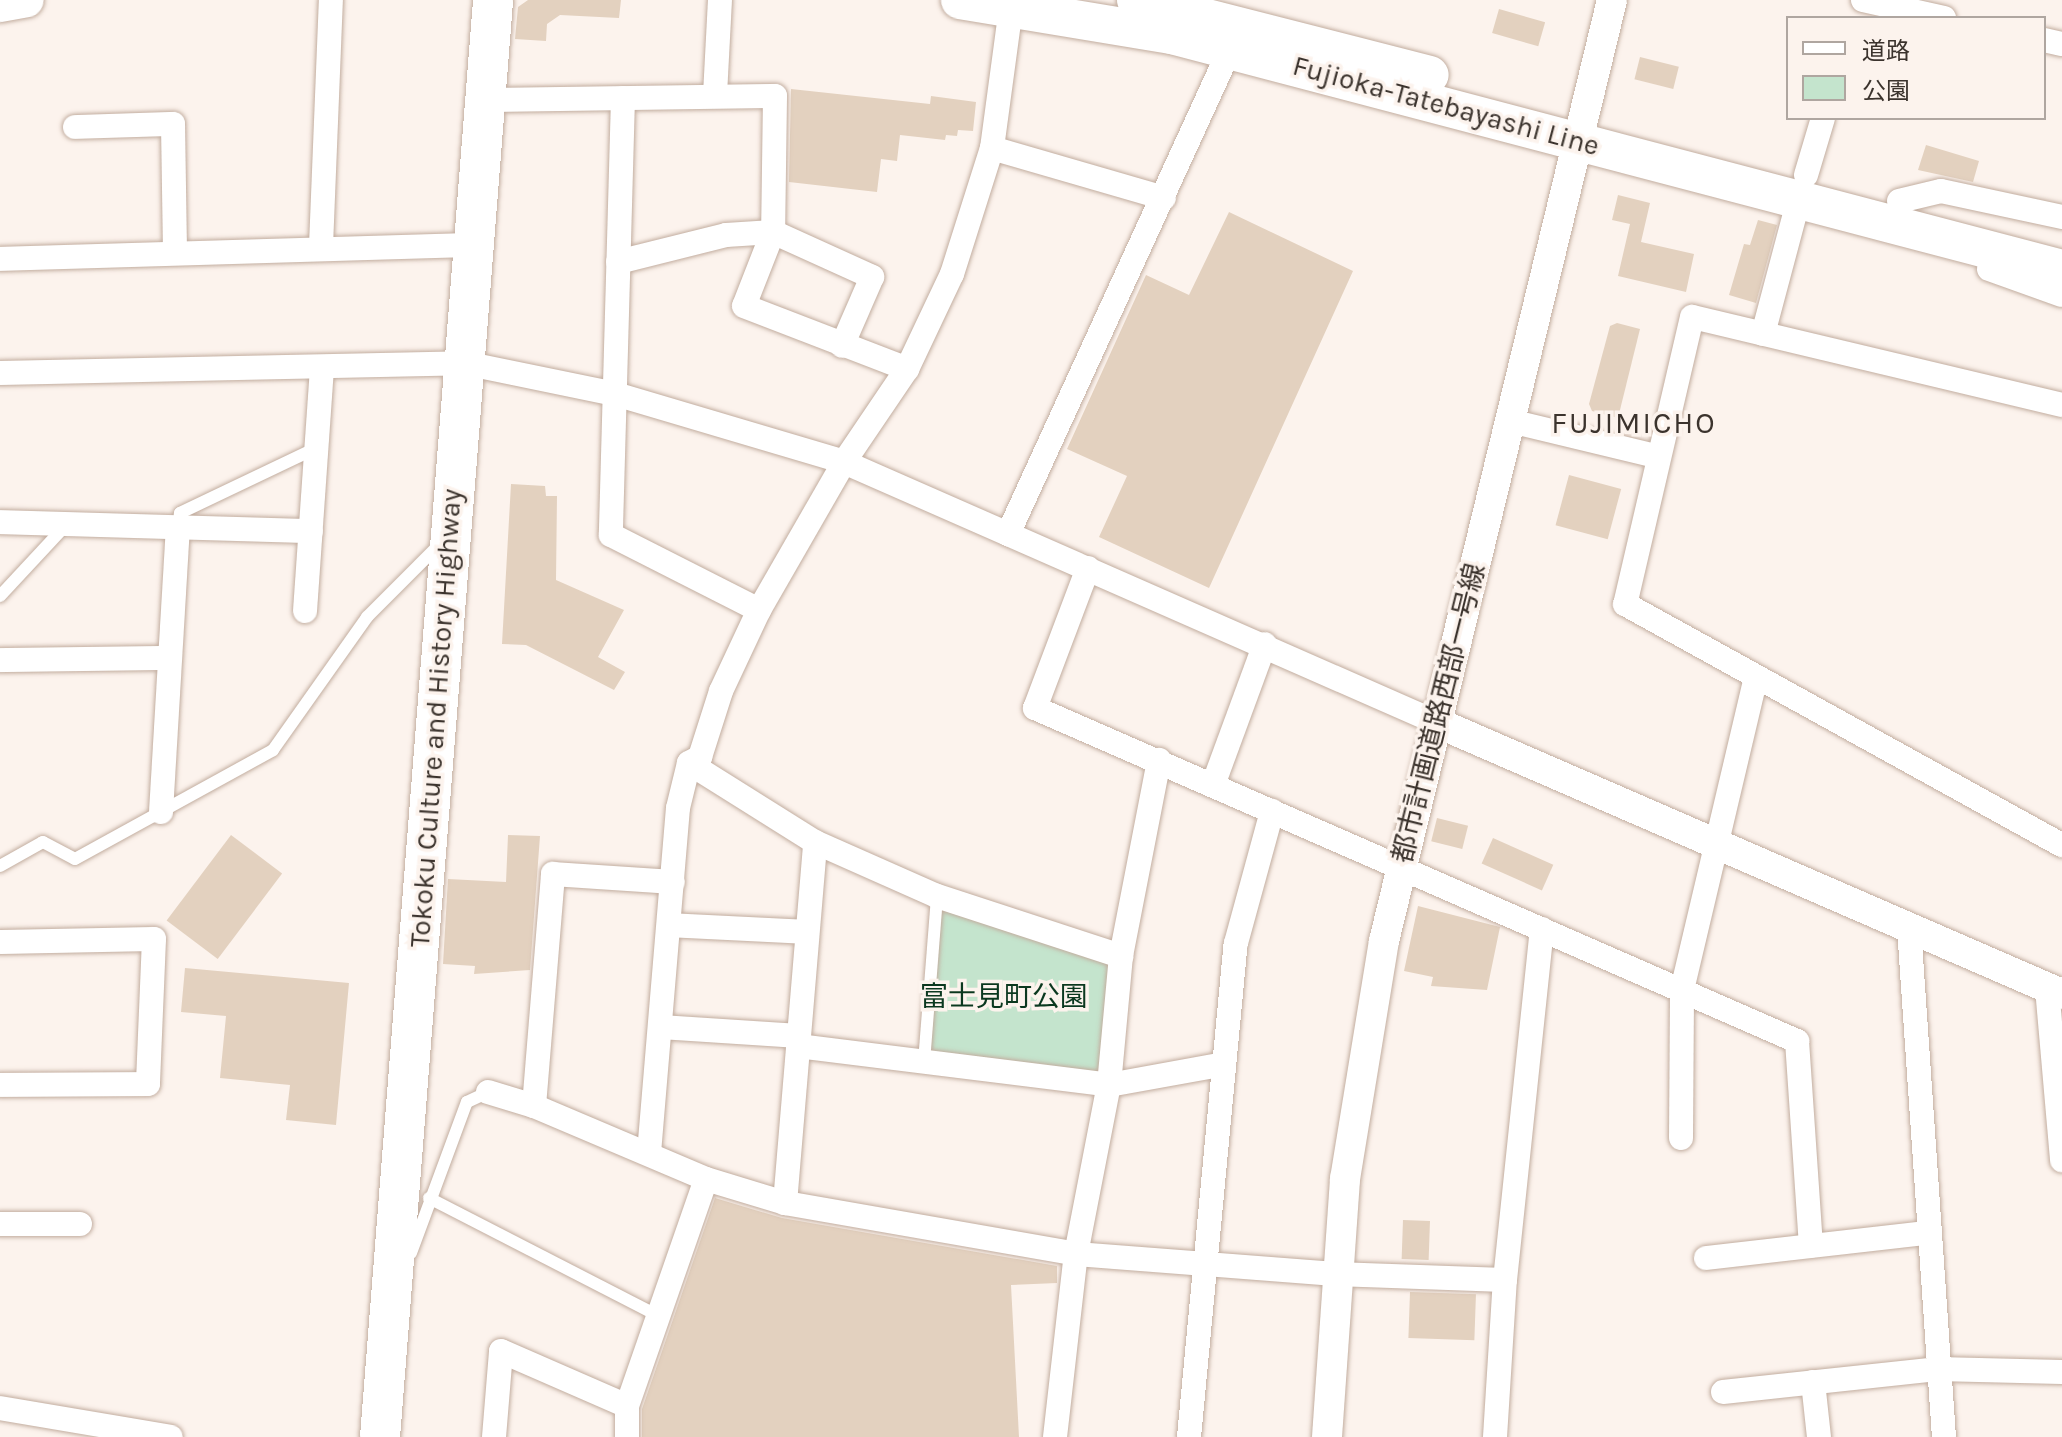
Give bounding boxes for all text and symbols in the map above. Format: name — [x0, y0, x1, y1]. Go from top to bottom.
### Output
legend — [1786, 16, 2046, 120]
text: 道路 — [1862, 37, 1910, 65]
street label: Fujioka-Tatebayashi Line — [1289, 49, 1603, 163]
text: 公園 — [1862, 77, 1910, 105]
district label: FUJIMICHO — [1551, 405, 1717, 441]
street label: Tokoku Culture and History Highway — [403, 488, 469, 948]
street label: 都市計画道路西部一号線 — [1385, 560, 1493, 866]
park label: 富士見町公園 — [920, 980, 1088, 1014]

